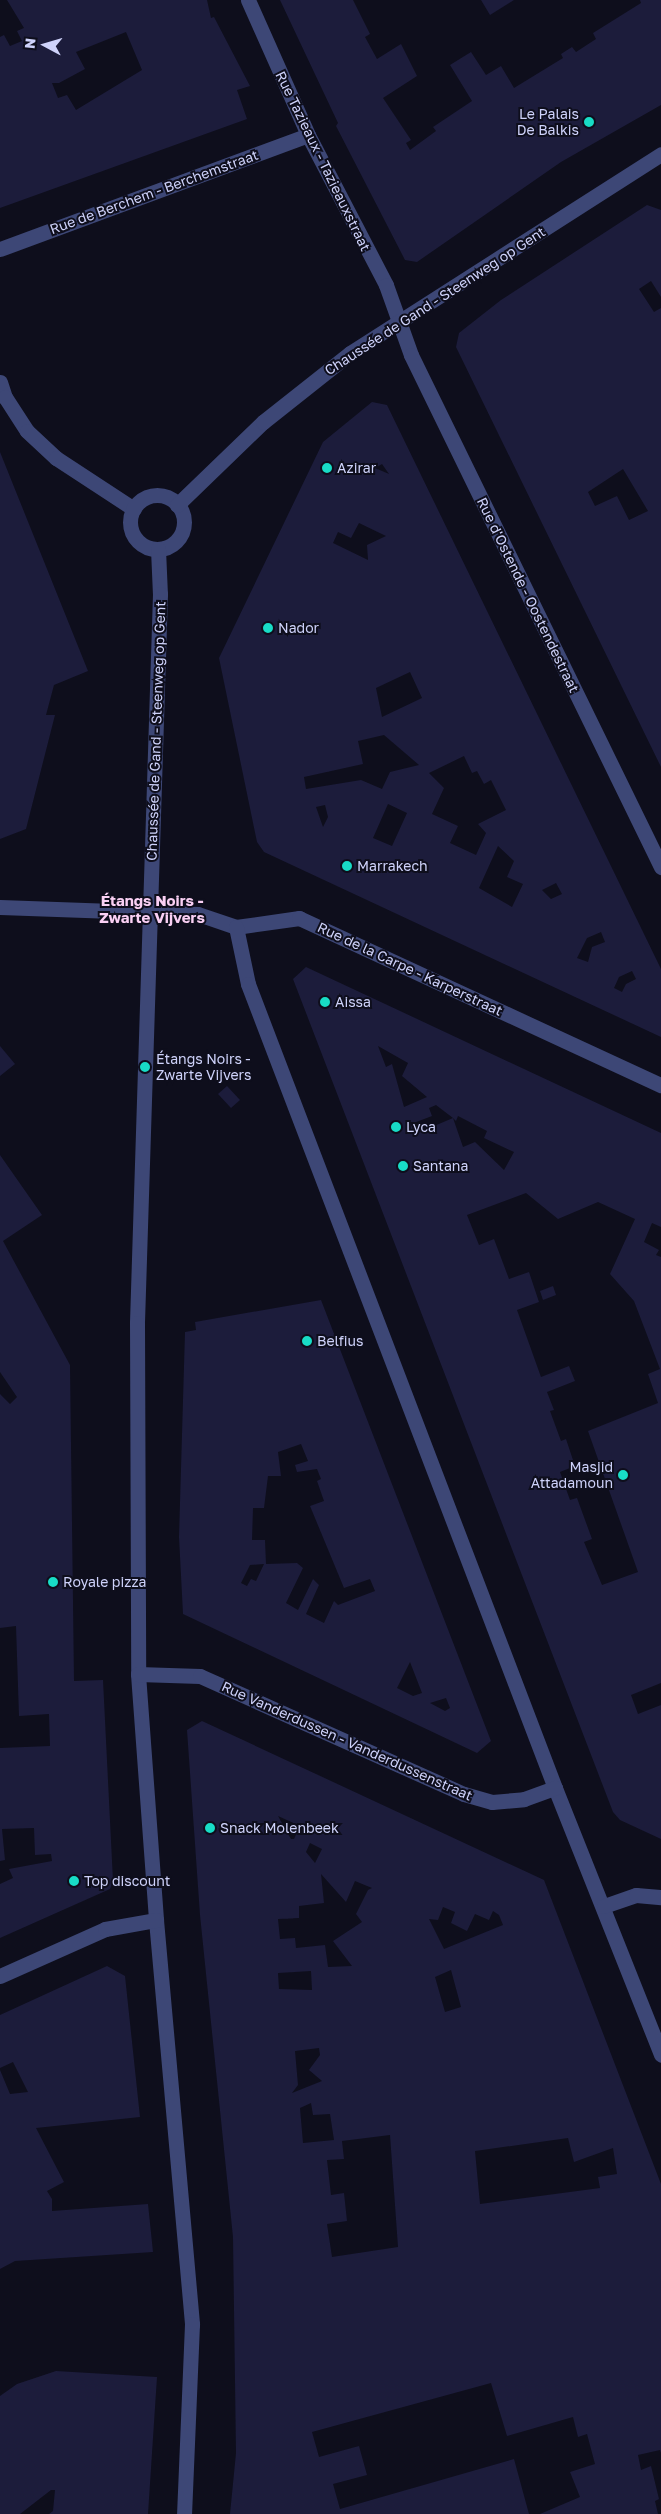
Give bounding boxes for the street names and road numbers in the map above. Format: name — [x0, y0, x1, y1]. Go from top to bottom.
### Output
street label: Rue Tazieaux - Tazieauxstraat — [272, 68, 374, 254]
street label: Rue de Berchem - Berchemstraat — [47, 146, 261, 238]
street label: Chaussée de Gand - Steenweg op Gent — [322, 223, 548, 379]
street label: Rue d'Ostende - Oostendestraat — [473, 495, 583, 695]
street label: Chaussée de Gand - Steenweg op Gent — [143, 601, 169, 861]
street label: Rue de la Carpe - Karperstraat — [315, 919, 505, 1019]
street label: Rue Vanderdussen - Vanderdussenstraat — [219, 1678, 475, 1804]

